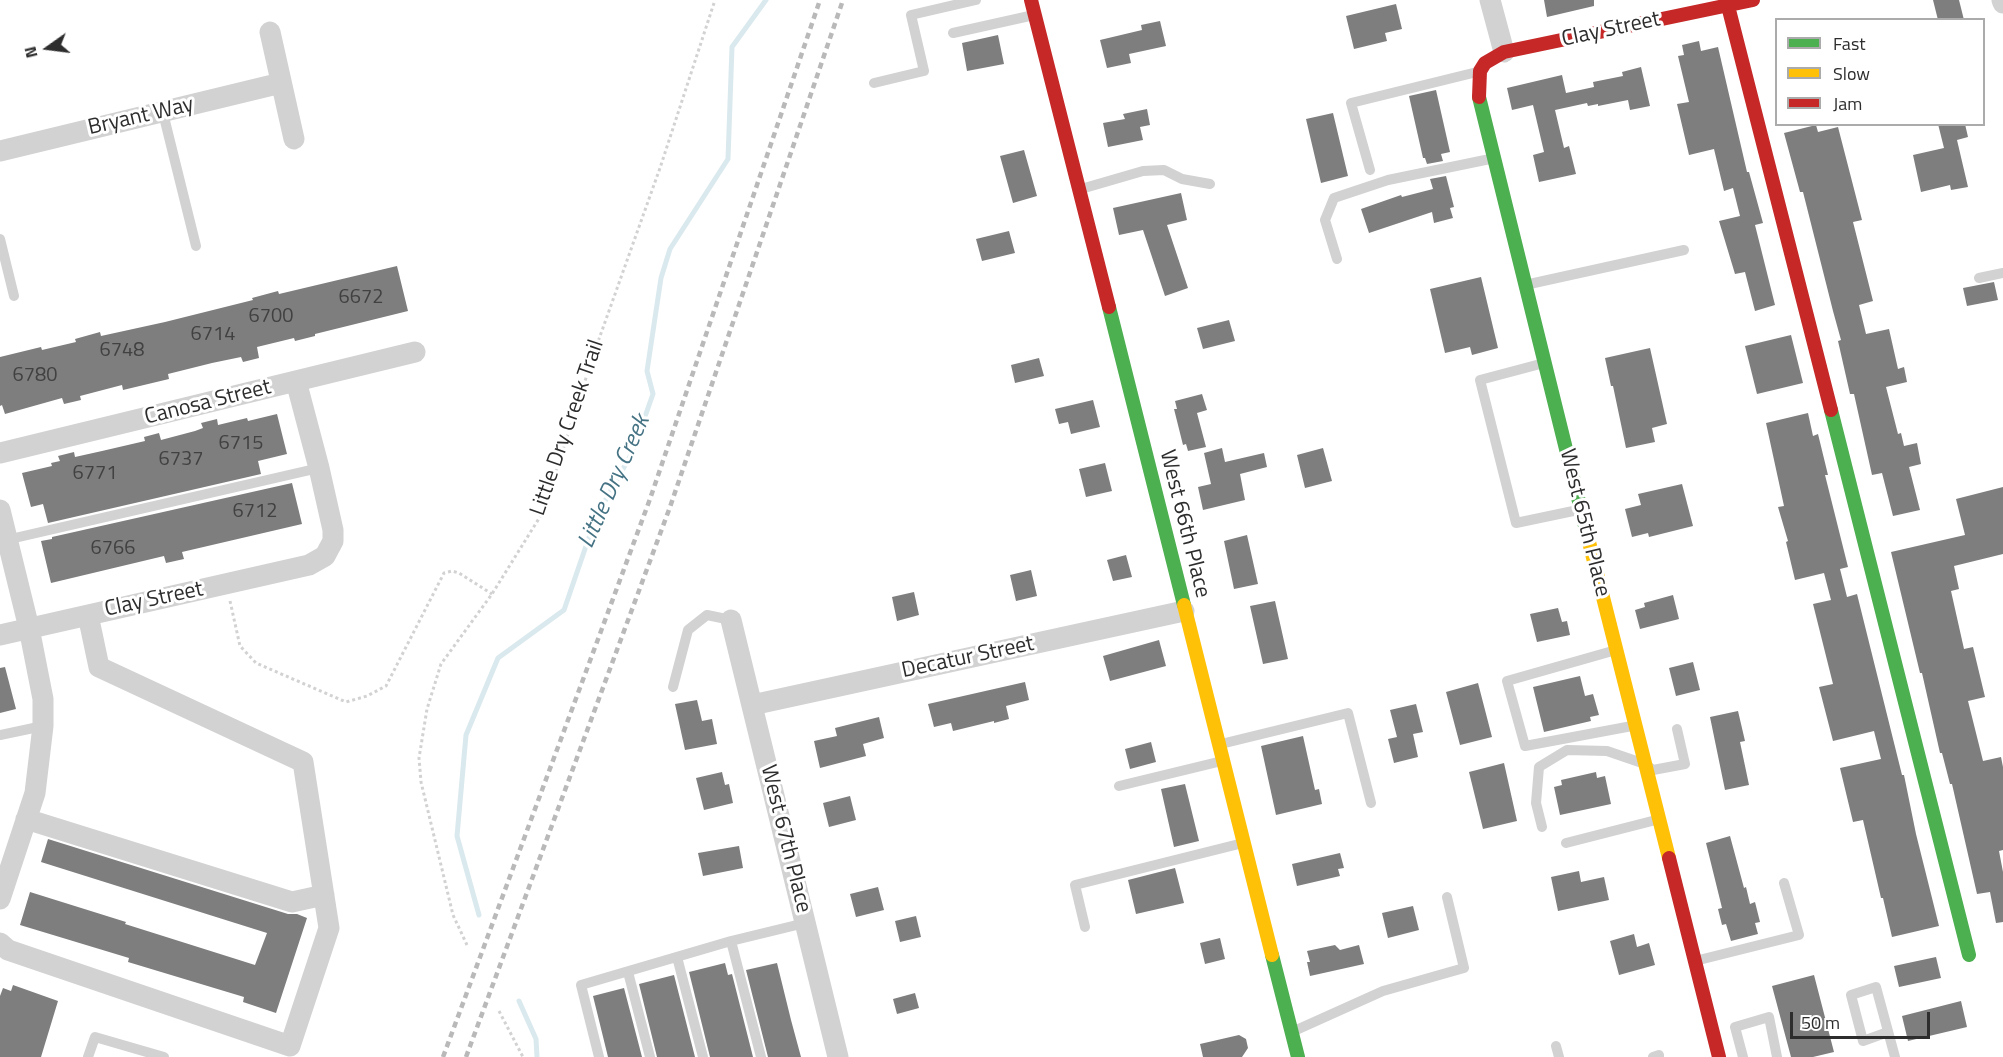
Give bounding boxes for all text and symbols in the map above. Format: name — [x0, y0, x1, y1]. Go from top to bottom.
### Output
street label: Clay Street — [1559, 7, 1663, 53]
north arrow — [18, 18, 78, 78]
legend — [1775, 18, 1985, 126]
text: Fast — [1833, 30, 1866, 57]
text: N — [18, 44, 44, 61]
text: Slow — [1833, 60, 1870, 87]
text: Jam — [1833, 90, 1862, 117]
street label: Bryant Way — [86, 92, 196, 142]
house number: 6672 — [339, 286, 383, 310]
house number: 6700 — [249, 305, 293, 329]
house number: 6714 — [191, 323, 235, 347]
street label: Little Dry Creek Trail — [526, 337, 610, 519]
house number: 6748 — [100, 339, 144, 363]
house number: 6780 — [13, 364, 57, 388]
street label: Canosa Street — [142, 375, 274, 431]
water label: Little Dry Creek — [573, 411, 657, 553]
house number: 6715 — [219, 432, 263, 456]
street label: West 65th Place — [1553, 446, 1615, 600]
street label: West 66th Place — [1153, 447, 1215, 601]
house number: 6737 — [159, 448, 203, 472]
house number: 6771 — [73, 462, 117, 486]
house number: 6712 — [233, 500, 277, 524]
house number: 6766 — [91, 537, 135, 561]
street label: Clay Street — [102, 577, 206, 623]
street label: Decatur Street — [899, 631, 1037, 685]
street label: West 67th Place — [754, 762, 816, 916]
scale bar — [1793, 1000, 1932, 1038]
text: 50 m — [1801, 1009, 1840, 1036]

